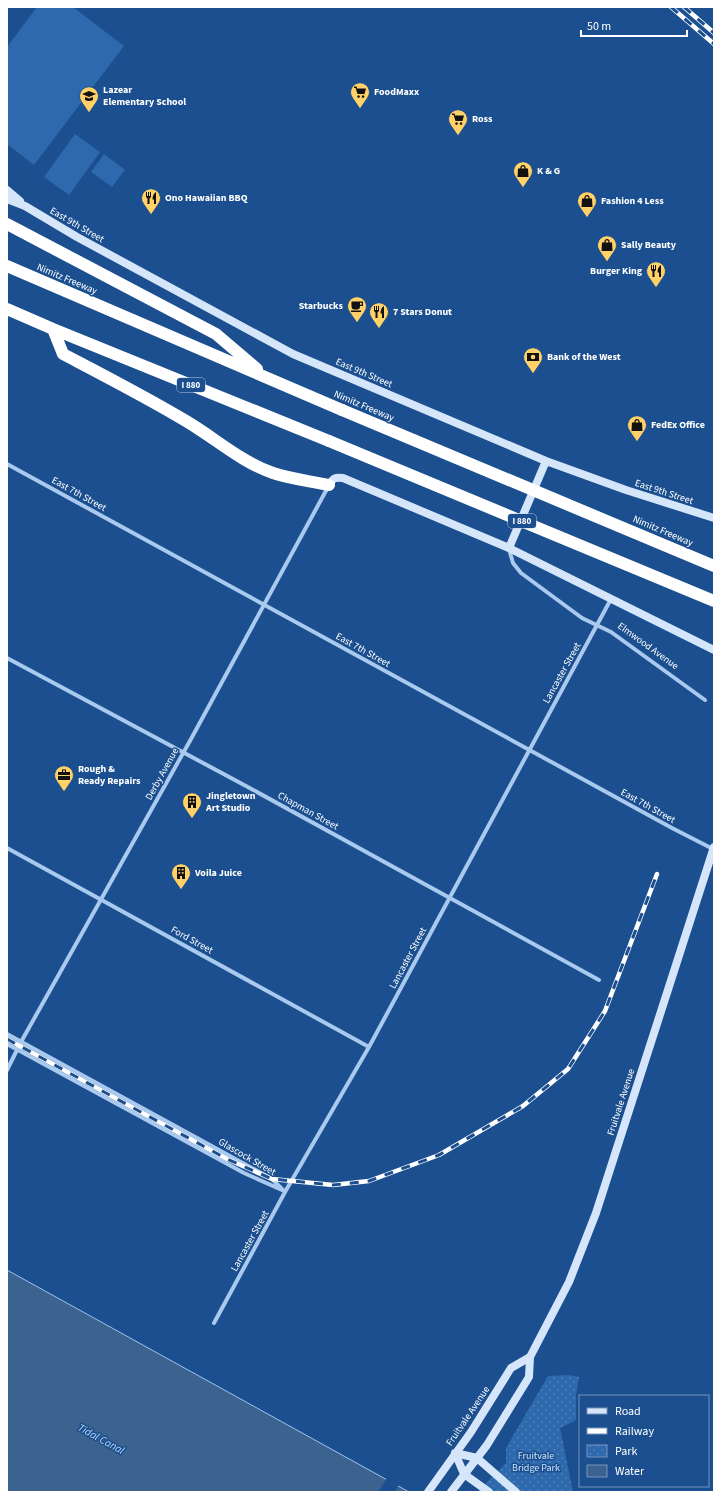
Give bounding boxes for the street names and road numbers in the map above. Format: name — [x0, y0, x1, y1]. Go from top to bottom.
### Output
street label: East 9th Street — [47, 204, 107, 247]
street label: Nimitz Freeway — [35, 260, 100, 298]
street label: East 9th Street — [333, 355, 395, 392]
road number: I 880 — [177, 378, 205, 392]
street label: Nimitz Freeway — [332, 387, 397, 425]
street label: East 7th Street — [49, 473, 109, 515]
street label: East 9th Street — [633, 476, 696, 508]
street label: Nimitz Freeway — [631, 512, 696, 550]
road number: I 880 — [508, 514, 536, 528]
street label: Elmwood Avenue — [615, 619, 681, 673]
street label: East 7th Street — [333, 629, 393, 671]
street label: Lancaster Street — [539, 640, 585, 706]
street label: Derby Avenue — [142, 745, 182, 803]
street label: East 7th Street — [618, 785, 678, 827]
street label: Chapman Street — [275, 788, 341, 834]
street label: Ford Street — [168, 923, 216, 958]
street label: Lancaster Street — [386, 924, 430, 991]
street label: Fruitvale Avenue — [604, 1067, 638, 1137]
street label: Glascock Street — [216, 1135, 279, 1179]
street label: Lancaster Street — [227, 1208, 273, 1274]
street label: Fruitvale Avenue — [443, 1383, 493, 1449]

